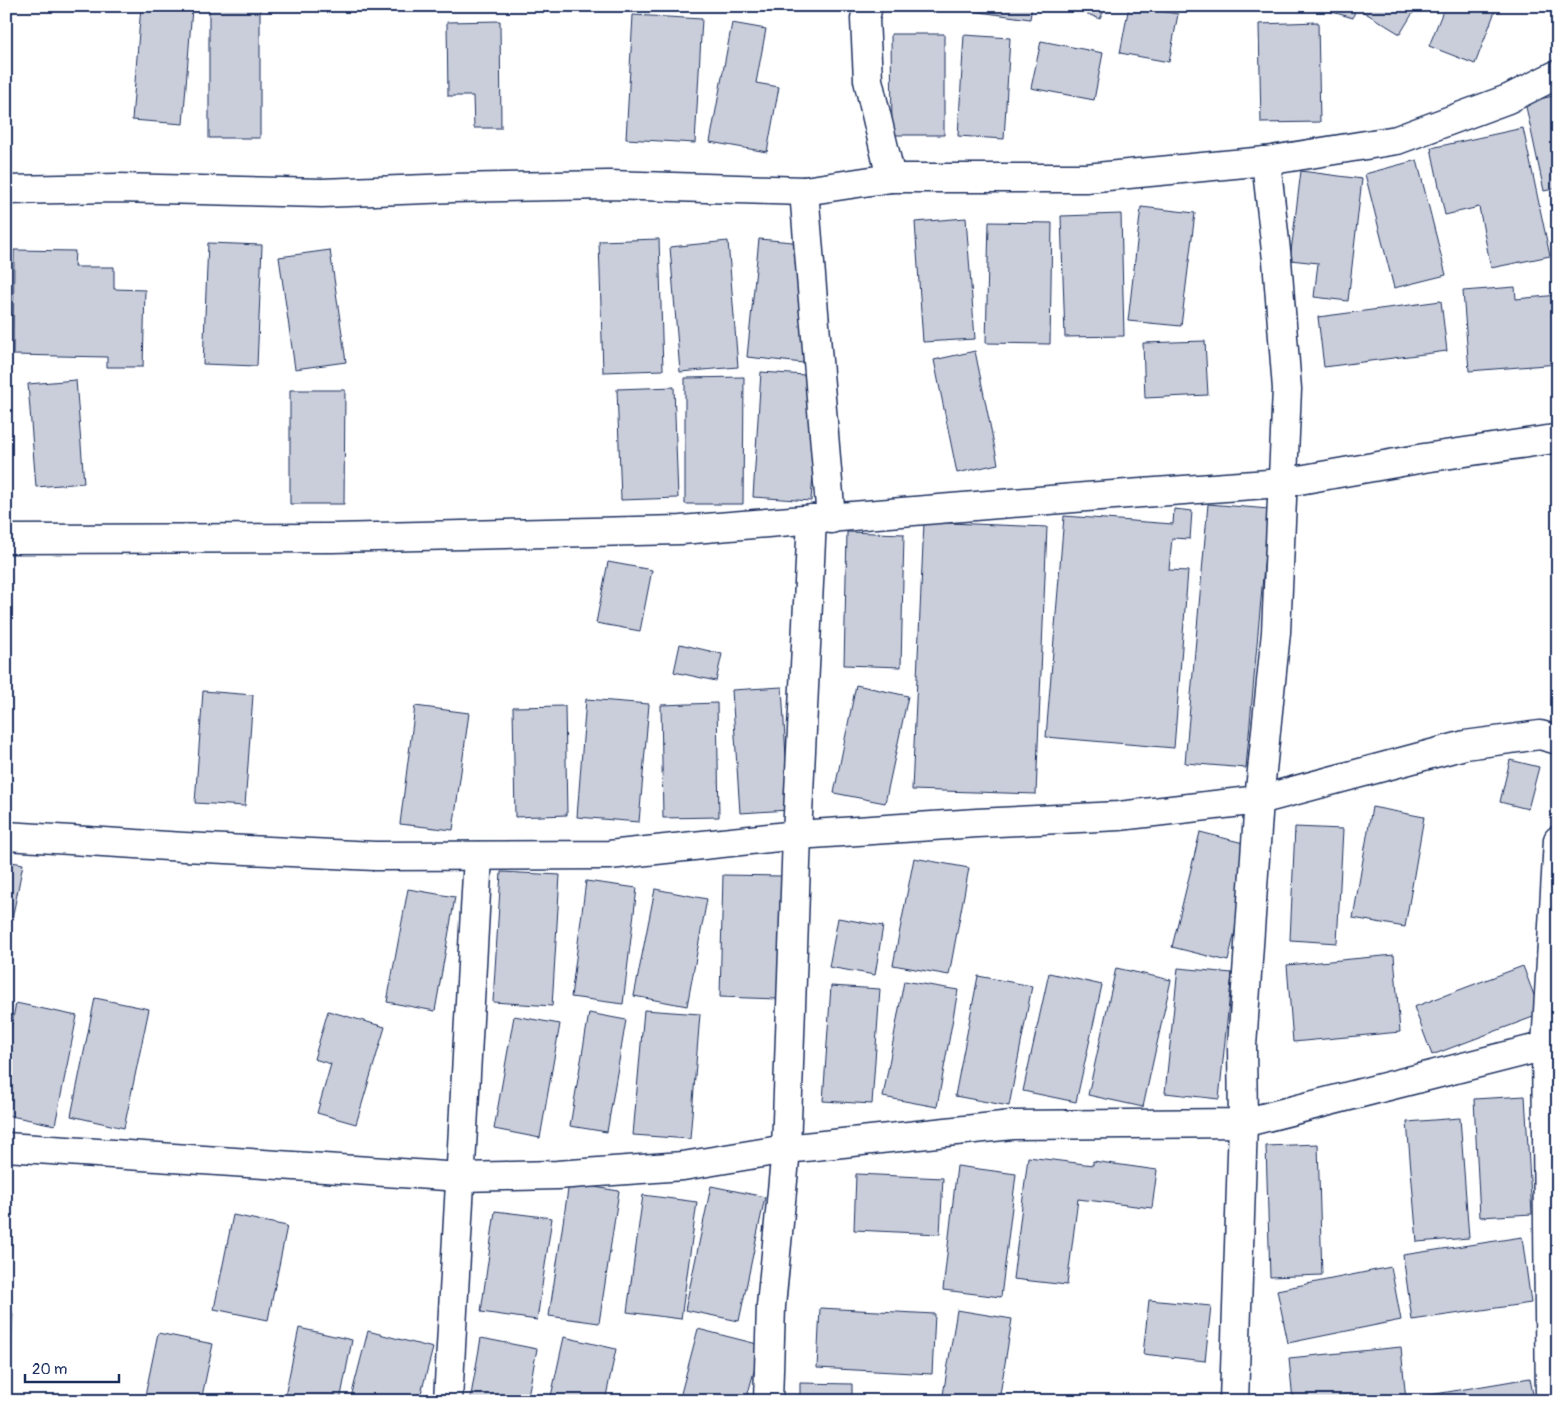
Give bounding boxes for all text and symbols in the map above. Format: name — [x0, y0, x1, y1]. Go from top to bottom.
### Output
scale bar — [25, 1352, 119, 1384]
text: 20 m — [32, 1360, 67, 1379]

